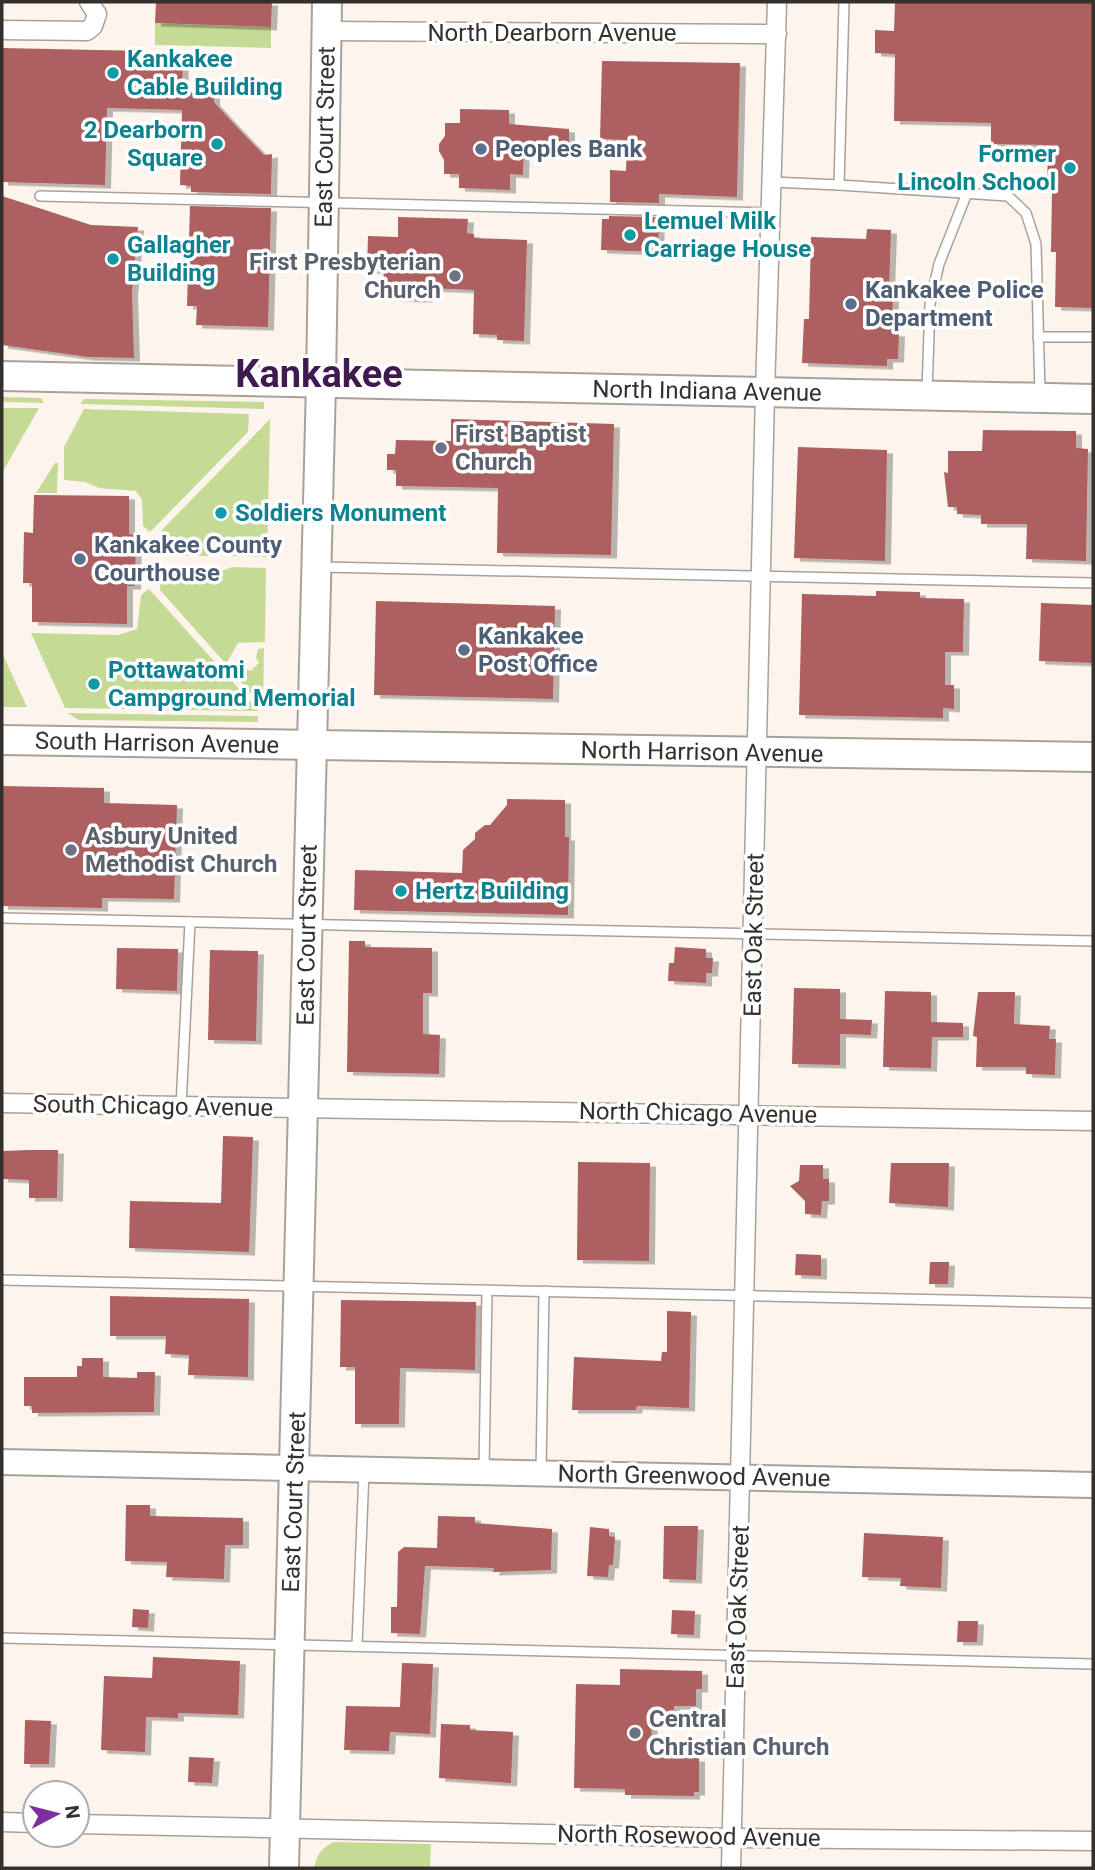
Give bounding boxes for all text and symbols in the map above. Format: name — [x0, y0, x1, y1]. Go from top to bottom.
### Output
street label: North Dearborn Avenue — [427, 19, 677, 47]
place label: Kankakee Cable Building — [127, 45, 283, 101]
street label: East Court Street — [309, 46, 341, 228]
marker: Kankakee Cable Building — [105, 65, 121, 81]
place label: 2 Dearborn Square — [84, 116, 203, 172]
place label: Peoples Bank — [495, 135, 644, 163]
marker: 2 Dearborn Square — [209, 136, 225, 152]
place label: Former Lincoln School — [897, 140, 1056, 196]
marker: Peoples Bank — [473, 141, 489, 157]
marker: Former Lincoln School — [1062, 160, 1078, 176]
place label: Lemuel Milk Carriage House — [644, 207, 811, 263]
marker: Lemuel Milk Carriage House — [622, 227, 638, 243]
place label: Gallagher Building — [127, 231, 231, 287]
place label: First Presbyterian Church — [249, 248, 441, 304]
marker: Gallagher Building — [105, 251, 121, 267]
marker: First Presbyterian Church — [447, 268, 463, 284]
place label: Kankakee Police Department — [865, 276, 1044, 332]
marker: Kankakee Police Department — [843, 296, 859, 312]
district label: Kankakee — [235, 352, 403, 396]
street label: North Indiana Avenue — [592, 375, 822, 407]
place label: First Baptist Church — [455, 420, 586, 476]
marker: First Baptist Church — [433, 440, 449, 456]
place label: Soldiers Monument — [235, 499, 446, 527]
marker: Soldiers Monument — [213, 505, 229, 521]
place label: Kankakee County Courthouse — [94, 531, 283, 587]
marker: Kankakee County Courthouse — [72, 551, 88, 567]
place label: Kankakee Post Office — [478, 622, 598, 678]
marker: Kankakee Post Office — [456, 642, 472, 658]
place label: Pottawatomi Campground Memorial — [108, 656, 356, 712]
marker: Pottawatomi Campground Memorial — [86, 676, 102, 692]
street label: South Harrison Avenue — [35, 727, 279, 759]
street label: North Harrison Avenue — [580, 736, 824, 768]
place label: Asbury United Methodist Church — [85, 822, 277, 878]
marker: Asbury United Methodist Church — [63, 842, 79, 858]
street label: East Court Street — [291, 844, 323, 1026]
street label: East Oak Street — [739, 853, 769, 1017]
place label: Hertz Building — [415, 877, 569, 905]
marker: Hertz Building — [393, 883, 409, 899]
street label: South Chicago Avenue — [33, 1090, 273, 1122]
street label: North Chicago Avenue — [579, 1097, 817, 1129]
street label: East Court Street — [277, 1411, 311, 1593]
street label: North Greenwood Avenue — [557, 1460, 831, 1492]
street label: East Oak Street — [721, 1524, 755, 1689]
place label: Central Christian Church — [649, 1705, 829, 1761]
marker: Central Christian Church — [627, 1725, 643, 1741]
north arrow — [21, 1779, 91, 1849]
text: N — [60, 1804, 85, 1820]
street label: North Rosewood Avenue — [557, 1820, 821, 1852]

